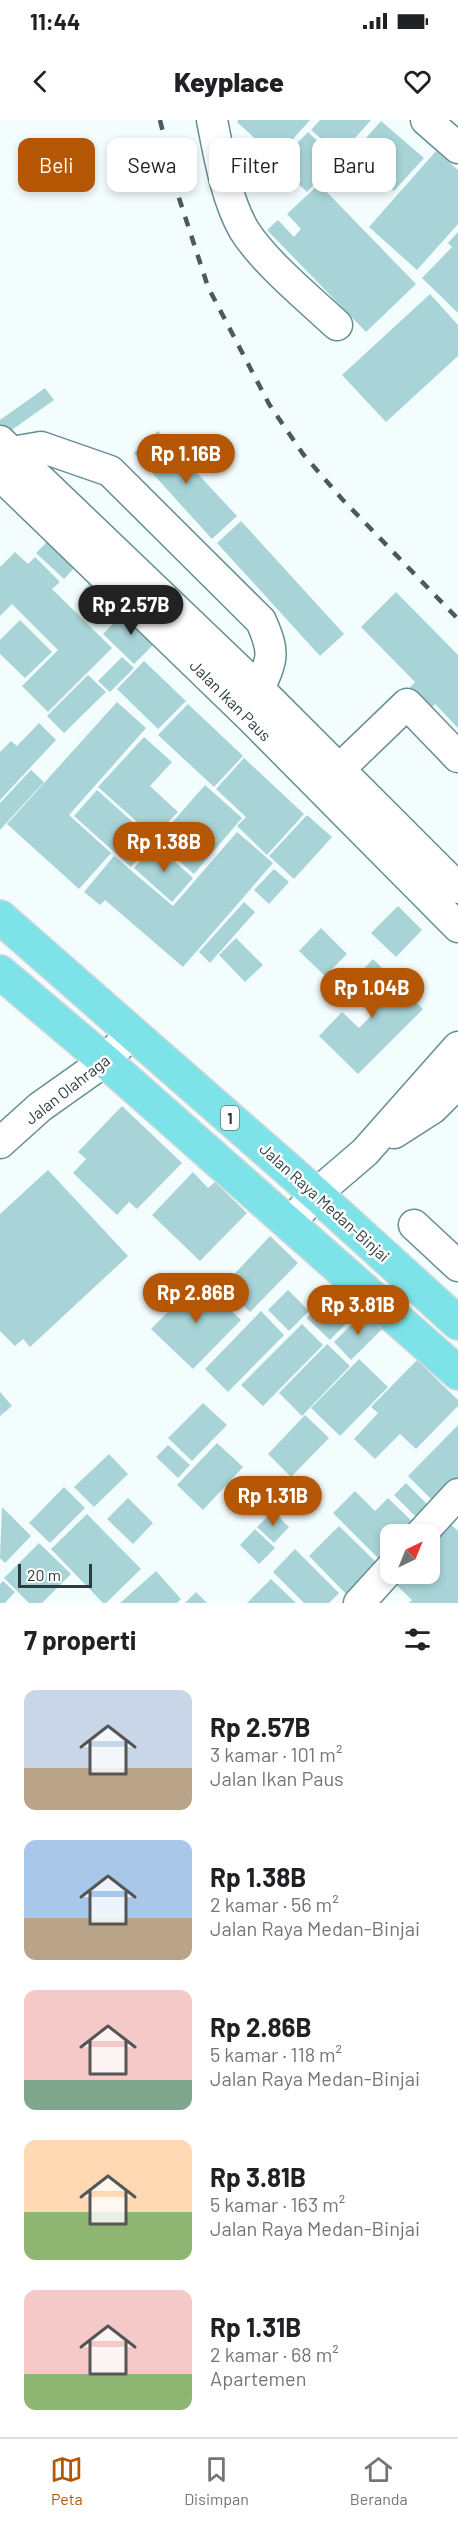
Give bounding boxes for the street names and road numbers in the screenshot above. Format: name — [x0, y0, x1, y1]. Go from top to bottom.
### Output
street label: Jalan Ikan Paus — [186, 655, 276, 745]
street label: Jalan Olahraga — [21, 1050, 113, 1128]
road number: 1 — [221, 1106, 239, 1130]
street label: Jalan Raya Medan-Binjai — [256, 1139, 394, 1265]

